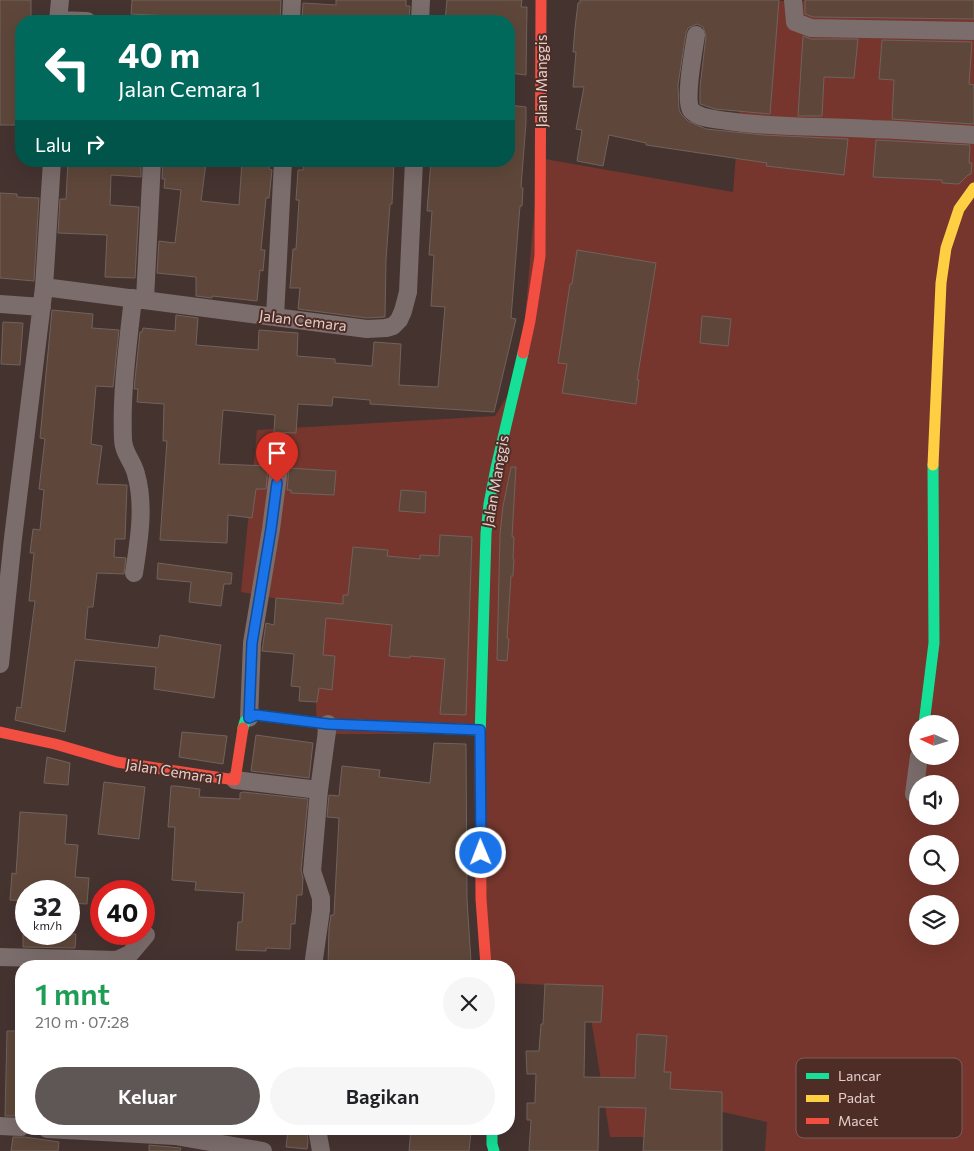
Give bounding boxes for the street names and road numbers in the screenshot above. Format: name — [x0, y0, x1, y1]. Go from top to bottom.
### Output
street label: Jalan Manggis — [532, 34, 550, 127]
street label: Jalan Cemara — [258, 306, 348, 334]
street label: Jalan Manggis — [478, 434, 512, 528]
street label: Jalan Cemara 1 — [124, 754, 224, 788]

